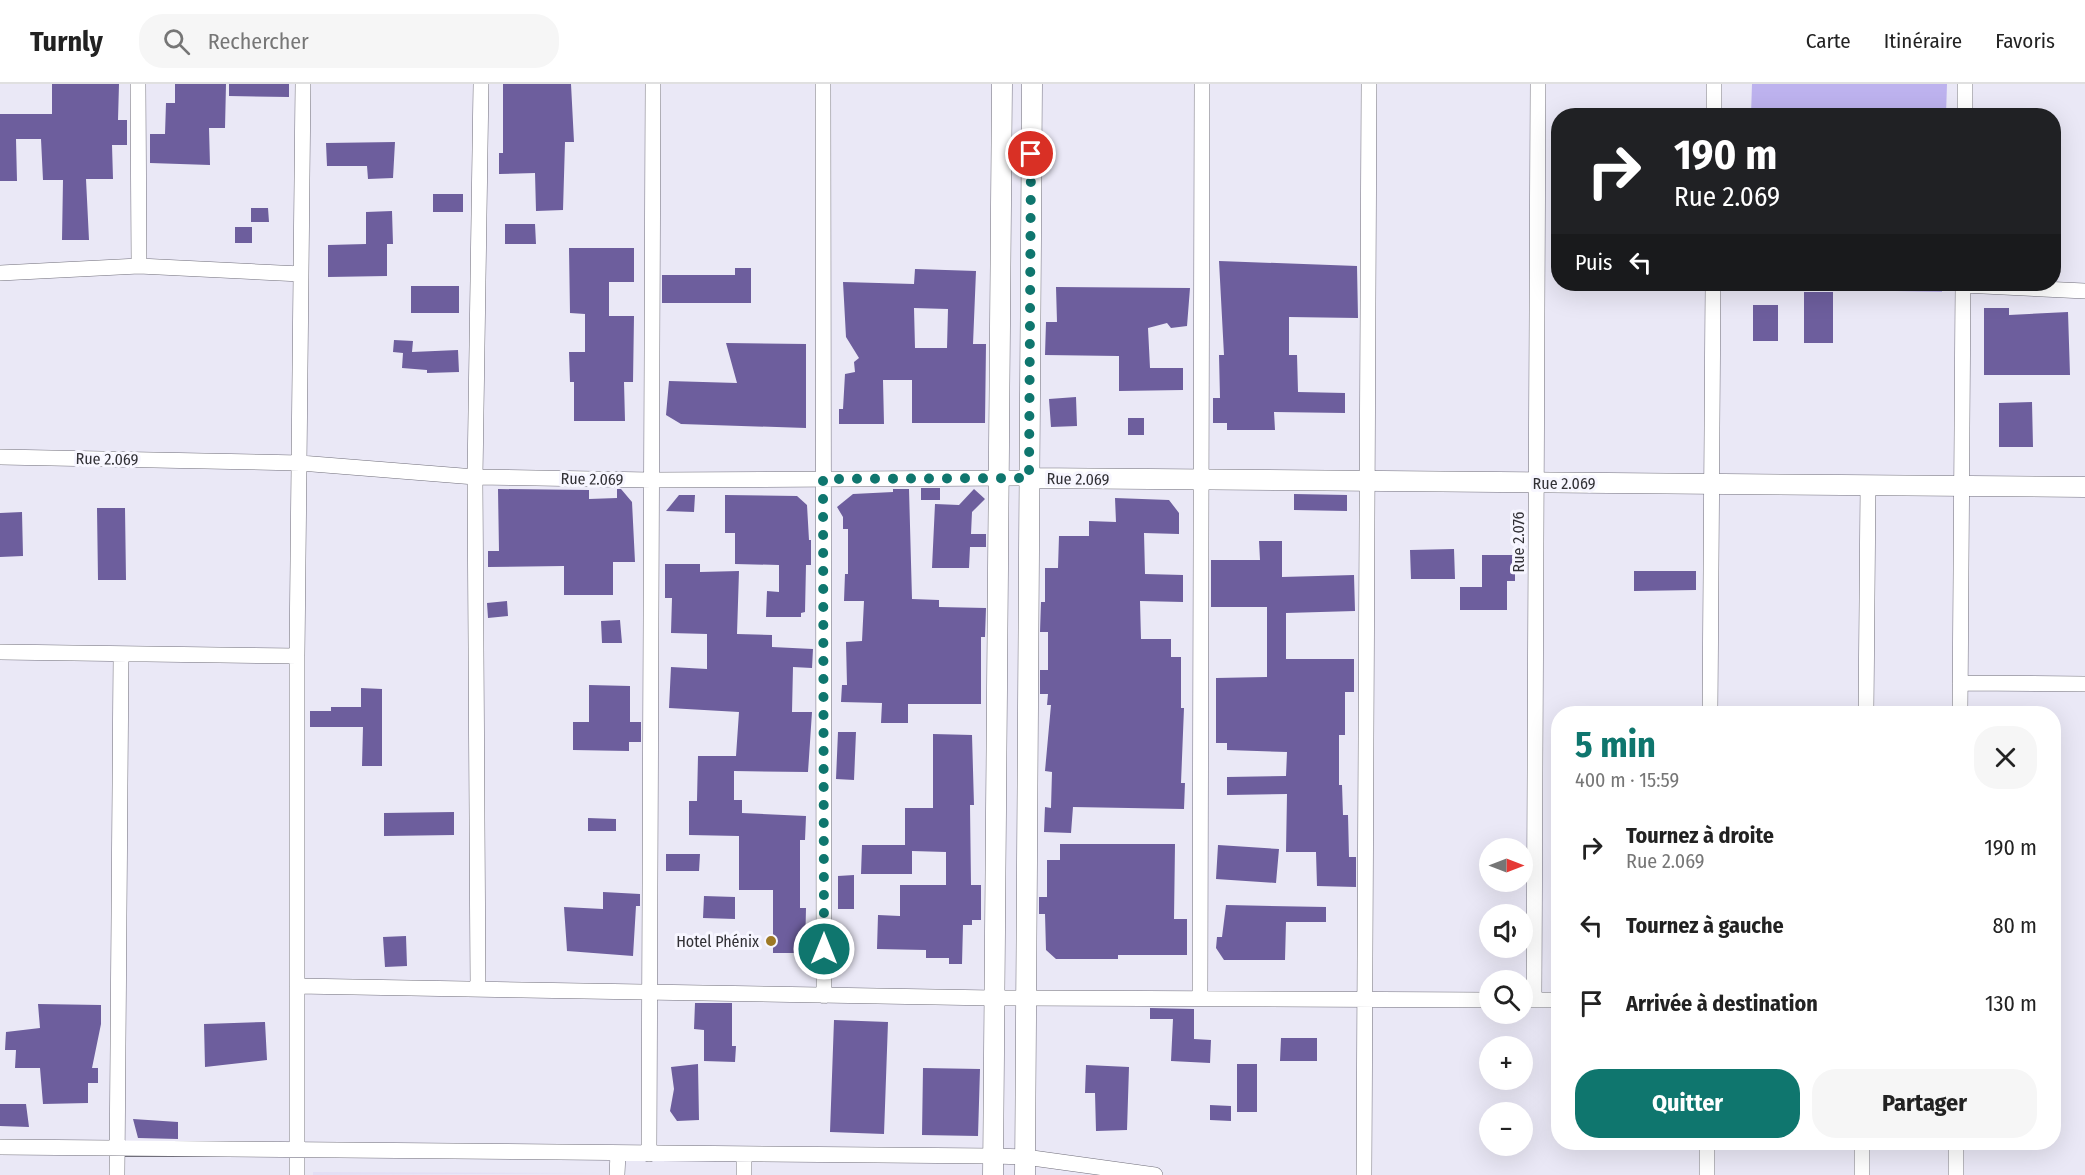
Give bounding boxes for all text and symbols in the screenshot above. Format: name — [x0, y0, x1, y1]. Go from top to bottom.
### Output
search box — [139, 14, 559, 68]
text: Turnly — [30, 25, 103, 58]
icon: search — [160, 25, 193, 58]
text: Rechercher — [208, 28, 309, 55]
text: Carte — [1806, 28, 1851, 54]
text: Itinéraire — [1884, 28, 1962, 54]
text: Favoris — [1995, 28, 2055, 54]
pin — [1005, 128, 1056, 179]
text: 190 m — [1674, 130, 1777, 180]
icon: right — [1575, 132, 1653, 210]
icon: arrive — [1014, 137, 1047, 170]
text: Rue 2.069 — [1674, 181, 1780, 213]
icon: left — [1624, 246, 1657, 279]
text: Puis — [1575, 249, 1612, 276]
street label: Rue 2.069 — [75, 449, 139, 469]
street label: Rue 2.069 — [560, 469, 624, 489]
street label: Rue 2.069 — [1046, 469, 1110, 489]
street label: Rue 2.069 — [1533, 474, 1596, 493]
street label: Rue 2.076 — [1509, 511, 1528, 573]
text: 5 min — [1575, 723, 1656, 767]
button: close — [1974, 726, 2037, 789]
text: 400 m · 15:59 — [1575, 768, 1679, 792]
text: Tournez à droite — [1626, 822, 1774, 849]
icon: right — [1575, 831, 1608, 864]
text: 190 m — [1984, 834, 2037, 861]
north arrow — [1479, 838, 1533, 892]
map controls — [1479, 838, 1533, 1156]
text: Rue 2.069 — [1626, 849, 1705, 873]
button: sound — [1479, 904, 1533, 958]
icon: left — [1575, 909, 1608, 942]
text: Tournez à gauche — [1626, 912, 1784, 939]
text: 80 m — [1992, 912, 2037, 939]
position arrow — [792, 917, 856, 981]
place label: Hotel Phénix — [676, 932, 759, 951]
marker: Hotel Phénix — [764, 934, 778, 948]
button: search — [1479, 970, 1533, 1024]
icon: arrive — [1575, 987, 1608, 1020]
text: Arrivée à destination — [1626, 990, 1818, 1017]
text: 130 m — [1985, 990, 2037, 1017]
button: + — [1479, 1036, 1533, 1090]
button: Quitter — [1575, 1069, 1800, 1138]
button: Partager — [1812, 1069, 2037, 1138]
button: − — [1479, 1102, 1533, 1156]

